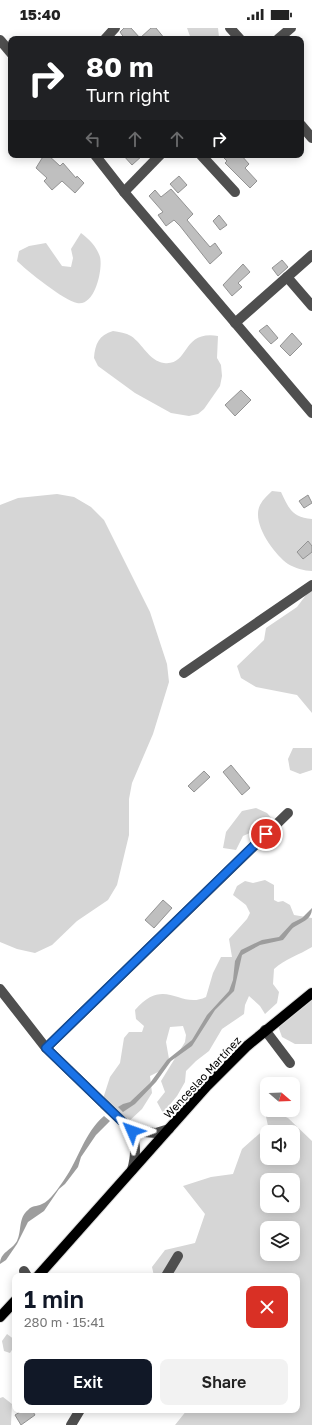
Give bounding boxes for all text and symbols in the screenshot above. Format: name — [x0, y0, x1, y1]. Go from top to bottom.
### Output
text: 15:40 — [20, 5, 61, 23]
text: 80 m — [86, 50, 154, 83]
icon: right — [20, 52, 72, 104]
text: Turn right — [86, 84, 170, 106]
icon: left — [82, 128, 104, 150]
icon: ahead — [124, 128, 146, 150]
icon: ahead — [166, 128, 188, 150]
icon: right — [208, 128, 230, 150]
pin — [249, 817, 283, 851]
icon: arrive — [255, 823, 277, 845]
street label: Wenceslao Martínez — [161, 1033, 243, 1121]
north arrow — [260, 1077, 300, 1117]
map controls — [260, 1077, 300, 1261]
position arrow — [111, 1110, 153, 1152]
button: sound — [260, 1125, 300, 1165]
button: search — [260, 1173, 300, 1213]
button: layers — [260, 1221, 300, 1261]
text: 1 min — [24, 1284, 84, 1313]
button: close — [246, 1286, 288, 1328]
text: 280 m · 15:41 — [24, 1314, 105, 1330]
button: Exit — [24, 1359, 152, 1405]
button: Share — [160, 1359, 288, 1405]

